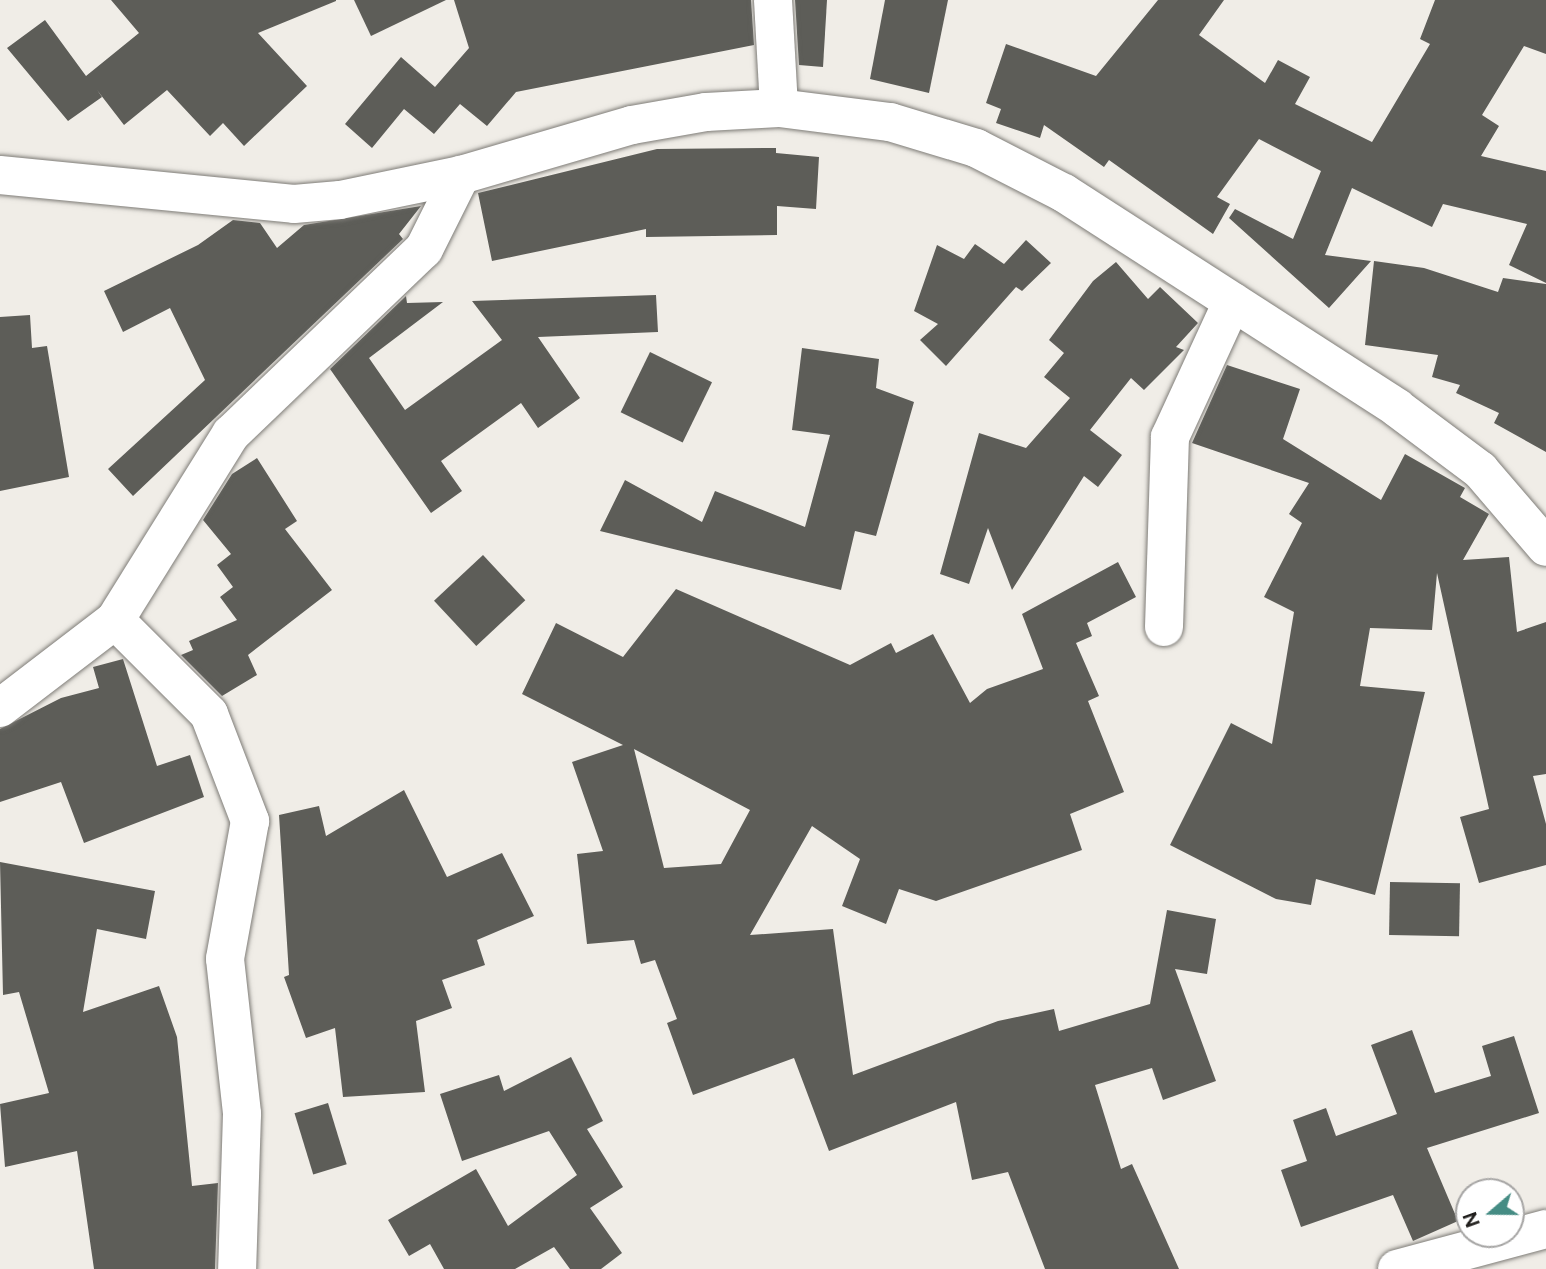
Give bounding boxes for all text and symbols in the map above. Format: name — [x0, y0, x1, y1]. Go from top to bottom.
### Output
north arrow — [1455, 1178, 1525, 1248]
text: N — [1458, 1209, 1485, 1231]

